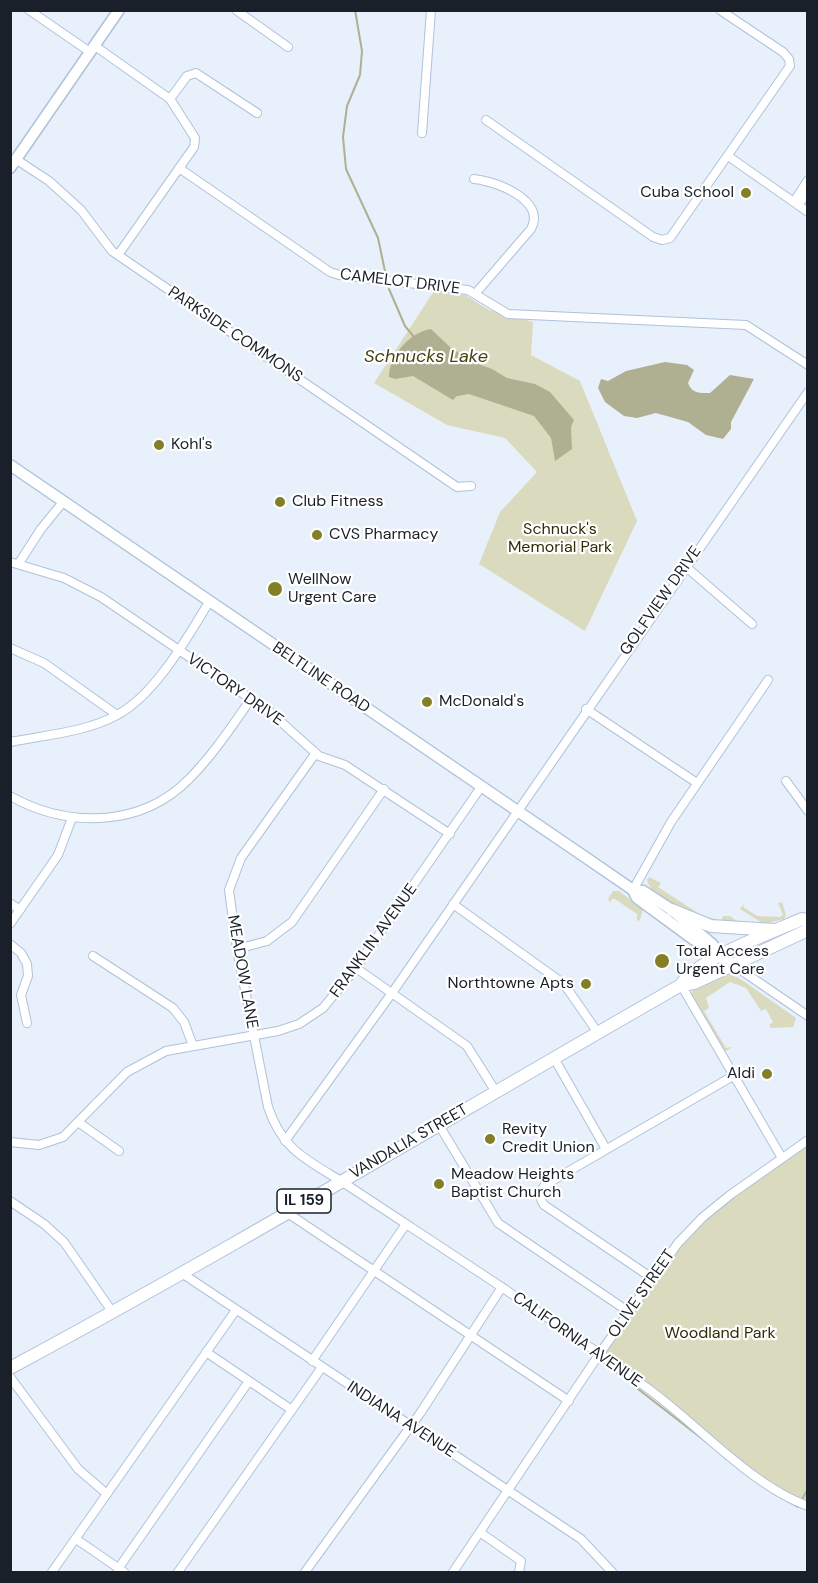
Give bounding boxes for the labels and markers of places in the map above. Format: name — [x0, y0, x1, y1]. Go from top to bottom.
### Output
place label: Cuba School — [640, 183, 734, 203]
marker: Cuba School — [739, 186, 753, 200]
place label: Kohl's — [171, 435, 213, 455]
marker: Kohl's — [152, 438, 166, 452]
place label: Club Fitness — [292, 492, 383, 512]
marker: Club Fitness — [273, 495, 287, 509]
place label: CVS Pharmacy — [329, 525, 438, 545]
marker: CVS Pharmacy — [310, 528, 324, 542]
place label: WellNow Urgent Care — [288, 570, 376, 608]
marker: WellNow Urgent Care — [266, 580, 284, 598]
place label: McDonald's — [439, 692, 524, 712]
marker: McDonald's — [420, 695, 434, 709]
place label: Total Access Urgent Care — [676, 942, 769, 980]
marker: Total Access Urgent Care — [653, 952, 671, 970]
place label: Northtowne Apts — [447, 974, 574, 994]
marker: Northtowne Apts — [579, 977, 593, 991]
place label: Aldi — [727, 1064, 755, 1084]
marker: Aldi — [760, 1067, 774, 1081]
place label: Revity Credit Union — [502, 1120, 595, 1158]
marker: Revity Credit Union — [483, 1132, 497, 1146]
place label: Meadow Heights Baptist Church — [451, 1165, 574, 1203]
marker: Meadow Heights Baptist Church — [432, 1177, 446, 1191]

